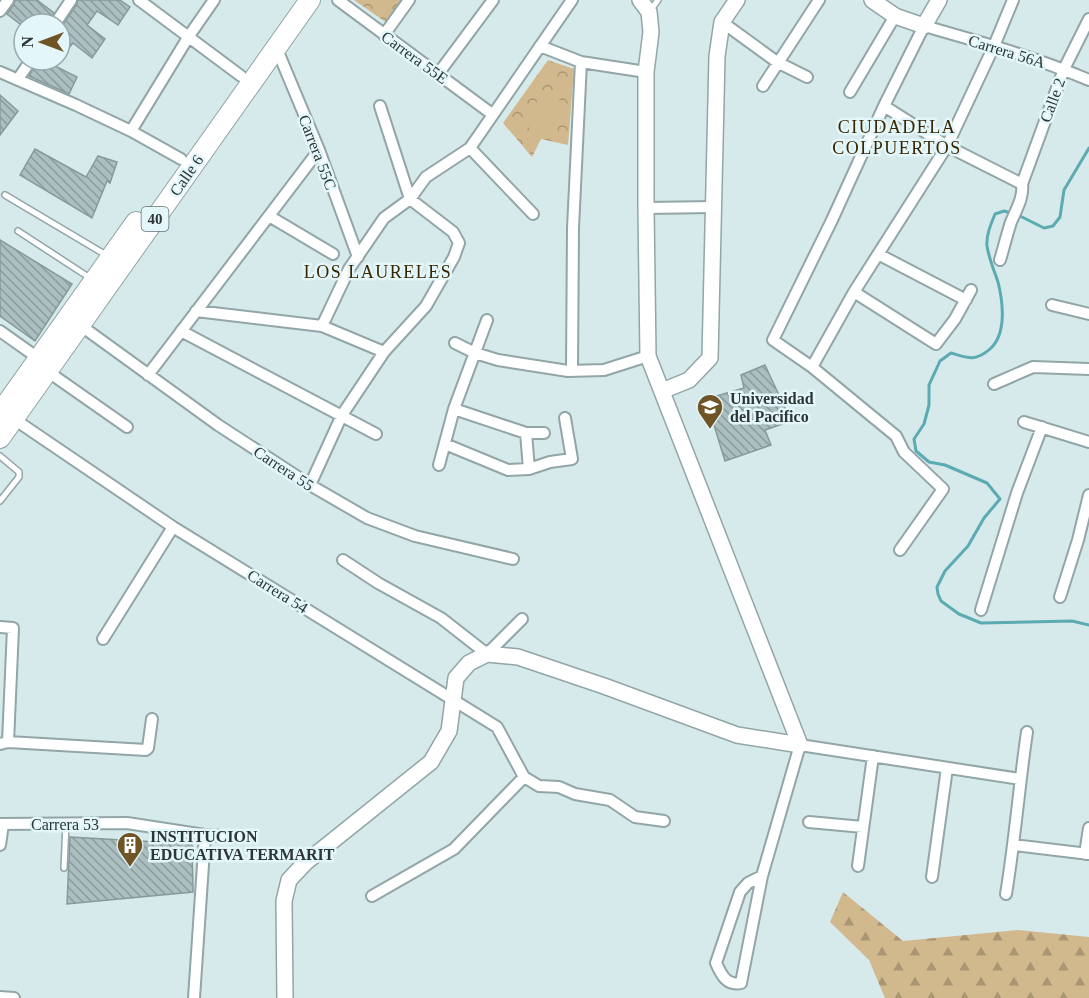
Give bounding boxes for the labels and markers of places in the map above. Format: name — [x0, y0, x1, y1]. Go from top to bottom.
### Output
place label: Universidad del Pacifico — [730, 390, 814, 425]
school or university icon: Universidad del Pacifico — [695, 392, 725, 430]
place label: INSTITUCION EDUCATIVA TERMARIT — [150, 828, 335, 863]
building icon: INSTITUCION EDUCATIVA TERMARIT — [115, 830, 145, 868]

